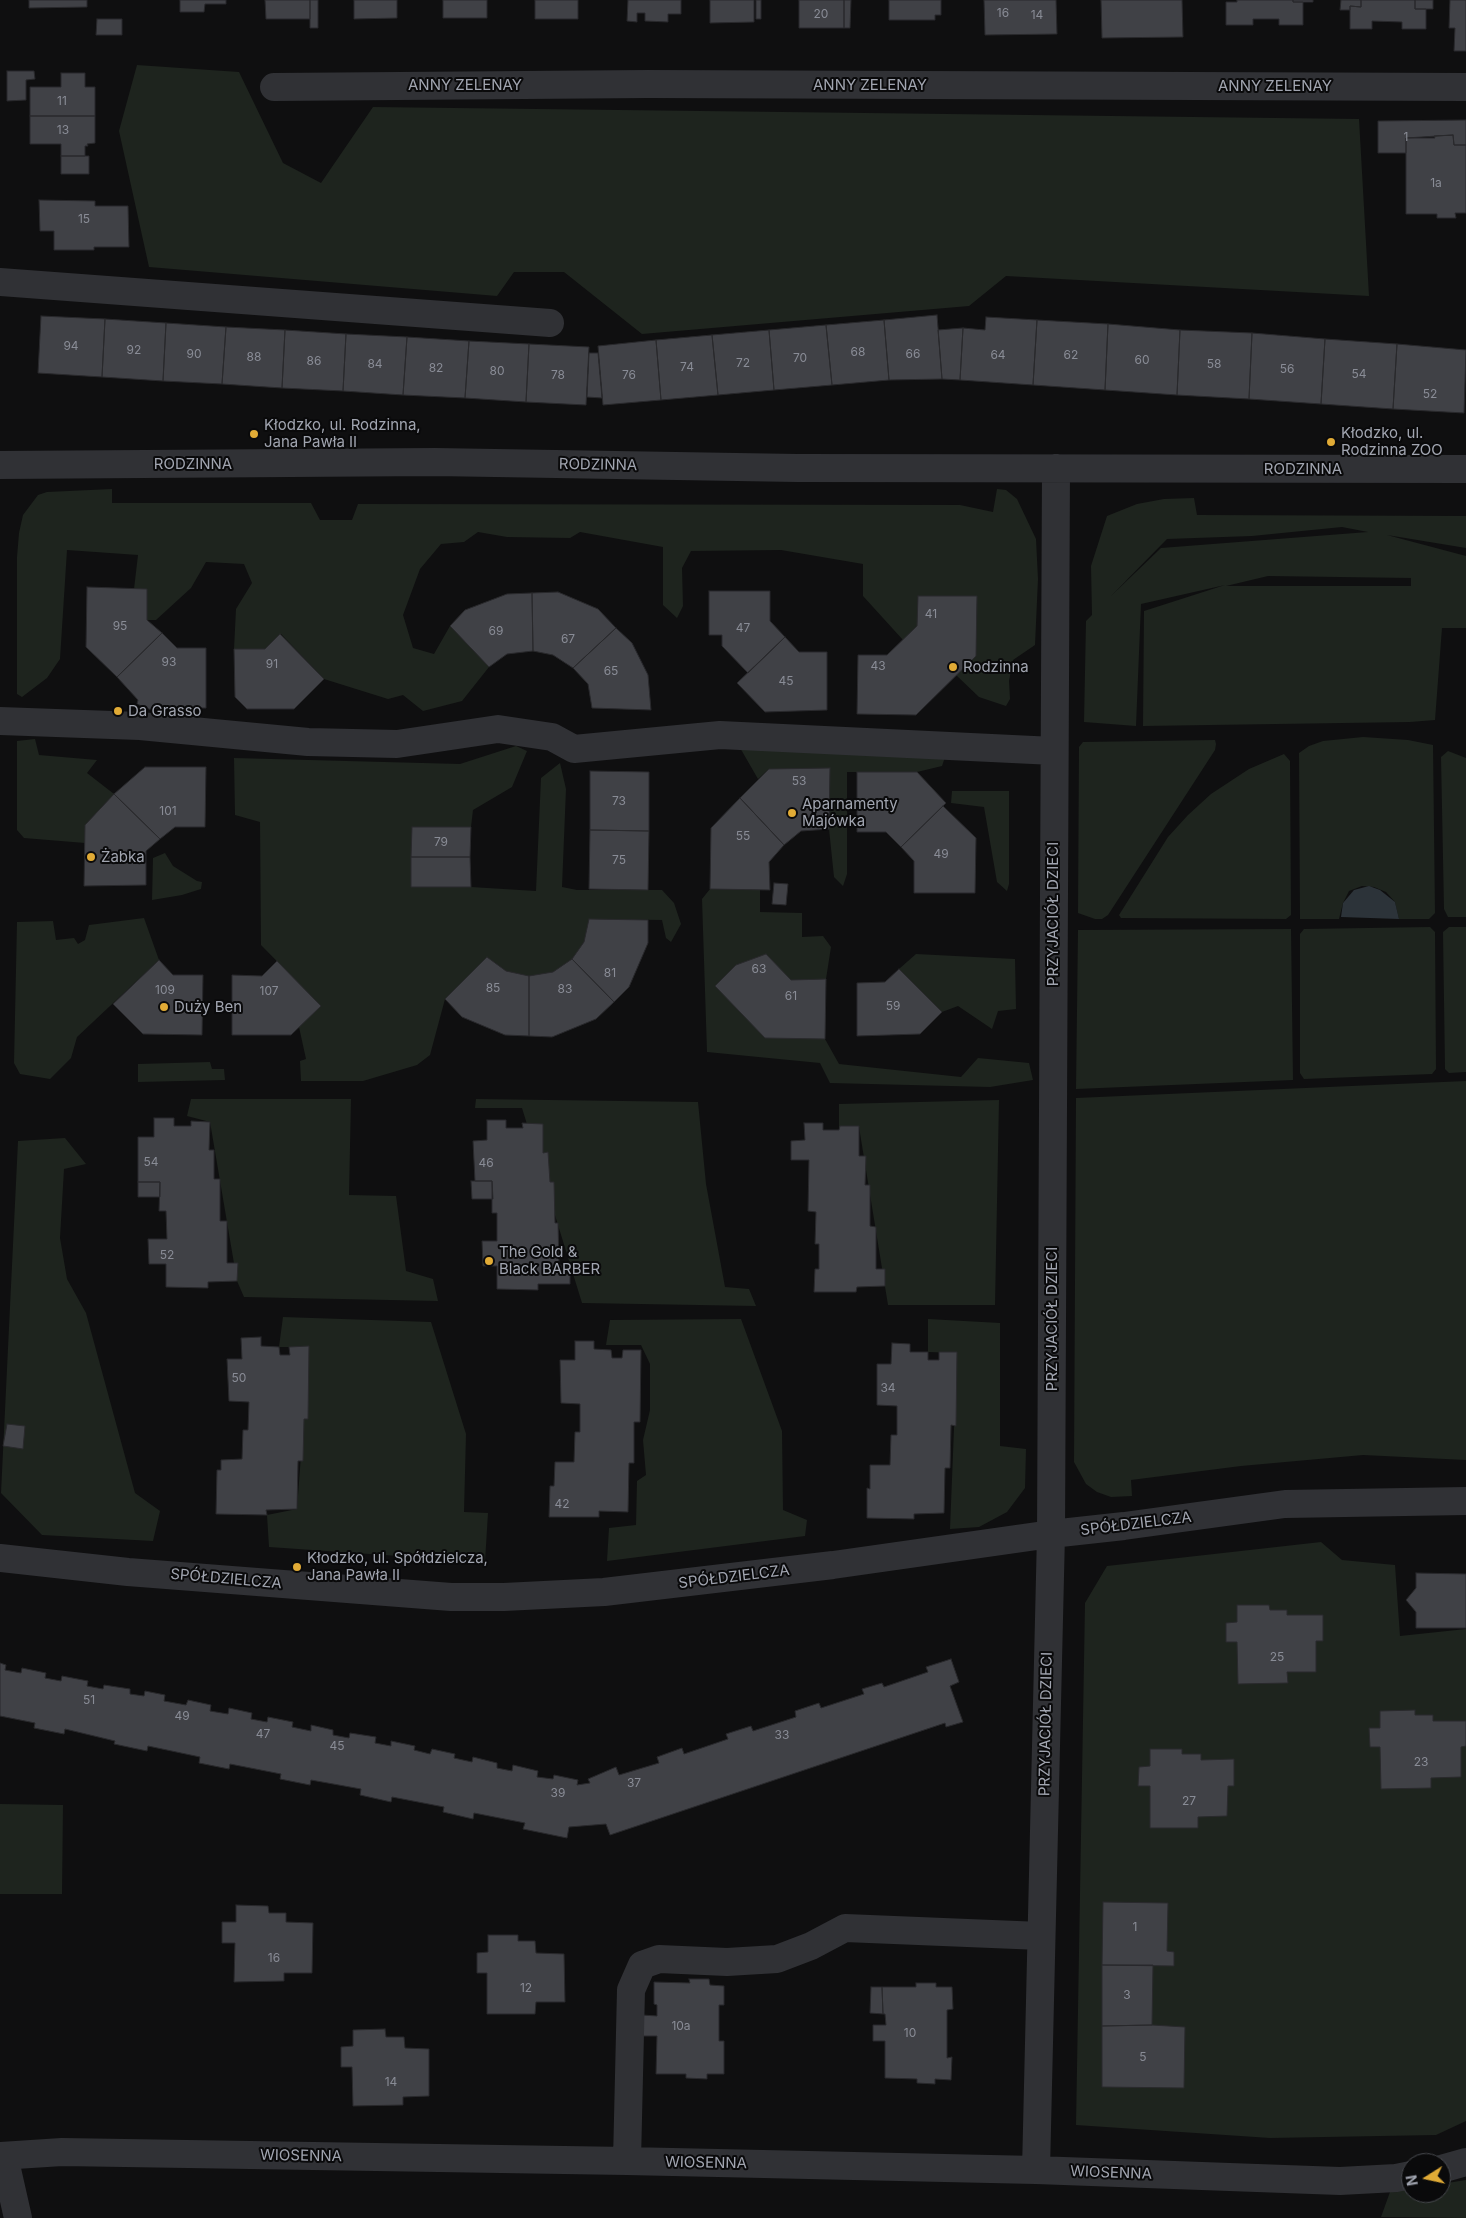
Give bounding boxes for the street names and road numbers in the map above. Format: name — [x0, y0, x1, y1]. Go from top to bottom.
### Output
street label: ANNY ZELENAY — [408, 76, 522, 94]
street label: ANNY ZELENAY — [813, 76, 927, 94]
street label: ANNY ZELENAY — [1218, 77, 1332, 95]
street label: RODZINNA — [154, 455, 232, 473]
street label: RODZINNA — [559, 455, 637, 475]
street label: RODZINNA — [1264, 460, 1342, 478]
street label: PRZYJACIÓŁ DZIECI — [1044, 842, 1062, 986]
street label: PRZYJACIÓŁ DZIECI — [1043, 1247, 1061, 1391]
street label: SPÓŁDZIELCZA — [1079, 1508, 1193, 1540]
street label: SPÓŁDZIELCZA — [677, 1561, 791, 1593]
street label: SPÓŁDZIELCZA — [170, 1565, 282, 1593]
street label: PRZYJACIÓŁ DZIECI — [1036, 1652, 1056, 1796]
street label: WIOSENNA — [260, 2146, 342, 2166]
street label: WIOSENNA — [665, 2153, 747, 2173]
street label: WIOSENNA — [1070, 2163, 1152, 2183]

